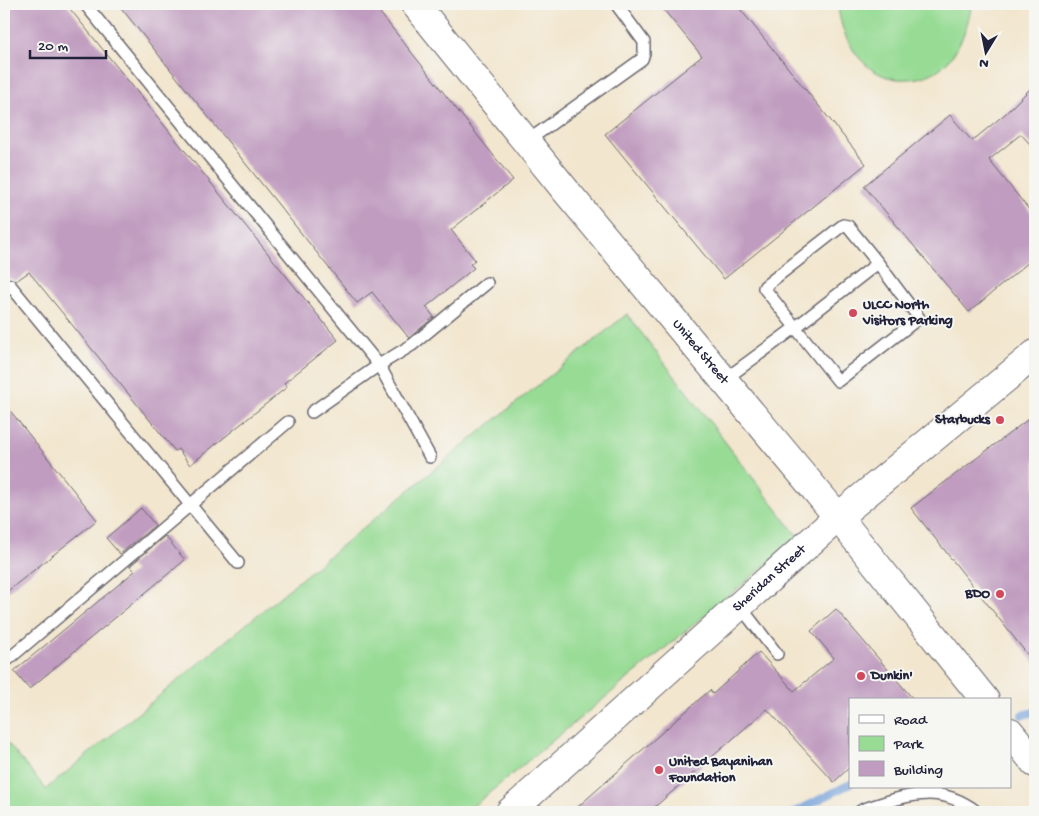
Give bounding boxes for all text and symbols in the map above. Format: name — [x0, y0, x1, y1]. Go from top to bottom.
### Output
scale bar — [30, 28, 106, 60]
north arrow — [962, 28, 1012, 78]
text: 20 m — [38, 38, 68, 56]
text: N — [978, 53, 990, 72]
place label: ULCC North Visitors Parking — [862, 297, 953, 330]
marker: ULCC North Visitors Parking — [847, 307, 859, 319]
street label: United Street — [668, 316, 733, 389]
place label: Starbucks — [935, 412, 991, 429]
marker: Starbucks — [994, 414, 1006, 426]
street label: Sheridan Street — [729, 540, 811, 616]
place label: BDO — [964, 586, 991, 603]
marker: BDO — [994, 588, 1006, 600]
place label: Dunkin' — [869, 668, 913, 685]
marker: Dunkin' — [855, 670, 867, 682]
legend — [849, 698, 1012, 788]
text: Road — [894, 712, 928, 730]
text: Park — [893, 736, 924, 754]
place label: United Bayanihan Foundation — [668, 754, 773, 787]
text: Building — [893, 762, 943, 780]
marker: United Bayanihan Foundation — [653, 764, 665, 776]

